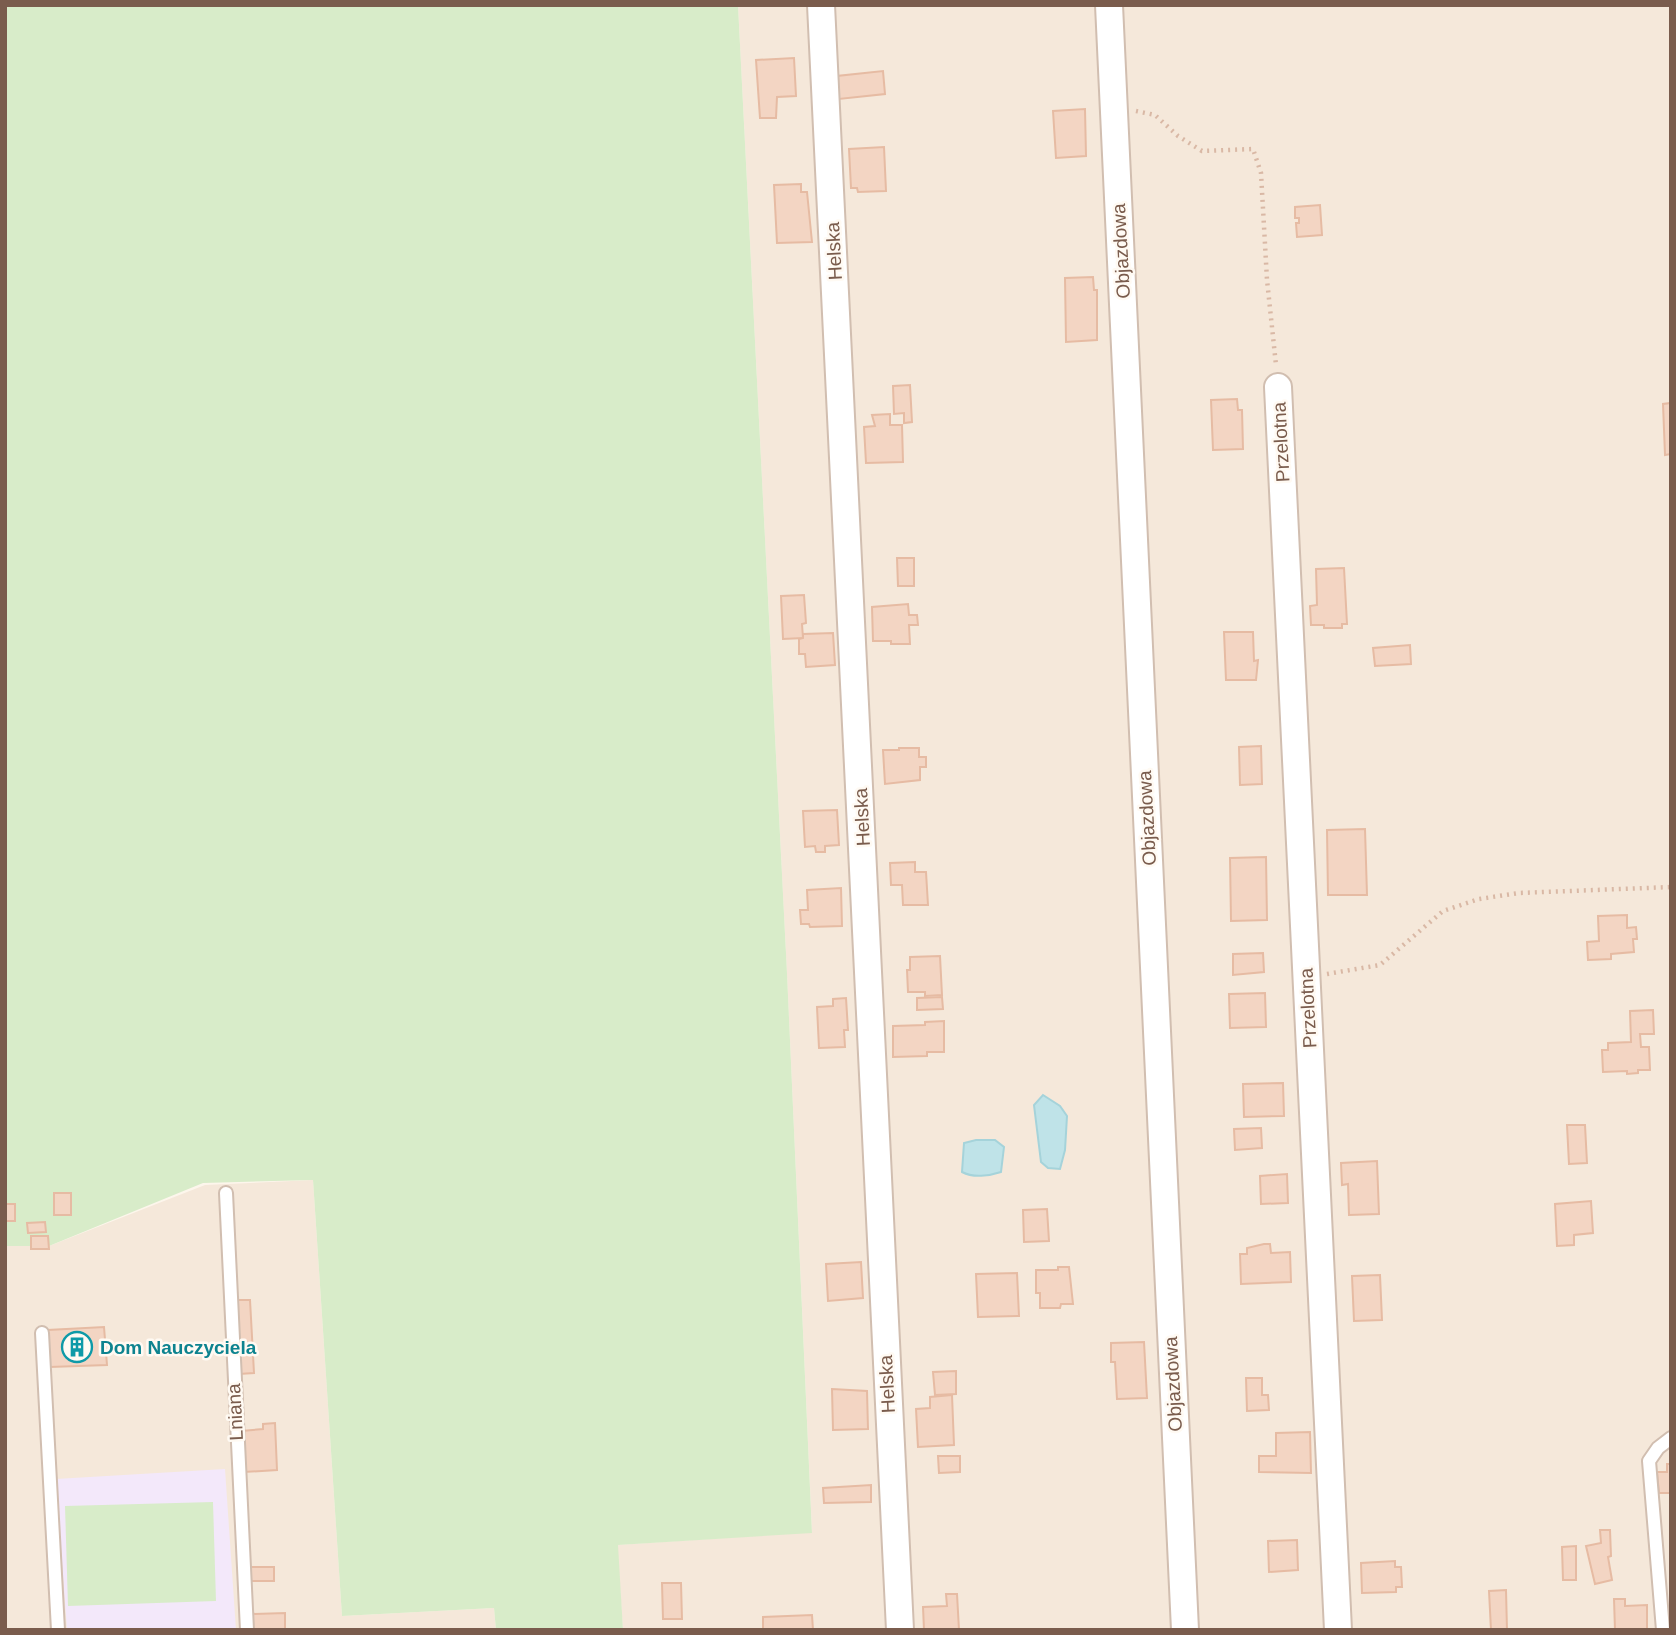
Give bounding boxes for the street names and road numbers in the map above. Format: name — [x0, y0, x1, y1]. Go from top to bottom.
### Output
street label: Objazdowa — [1108, 203, 1134, 299]
street label: Helska — [822, 221, 846, 281]
street label: Przelotna — [1268, 401, 1294, 483]
street label: Objazdowa — [1134, 770, 1160, 866]
street label: Helska — [850, 787, 874, 847]
street label: Przelotna — [1295, 967, 1321, 1049]
street label: Objazdowa — [1160, 1336, 1186, 1432]
street label: Helska — [875, 1354, 899, 1414]
street label: Lniana — [223, 1383, 247, 1441]

